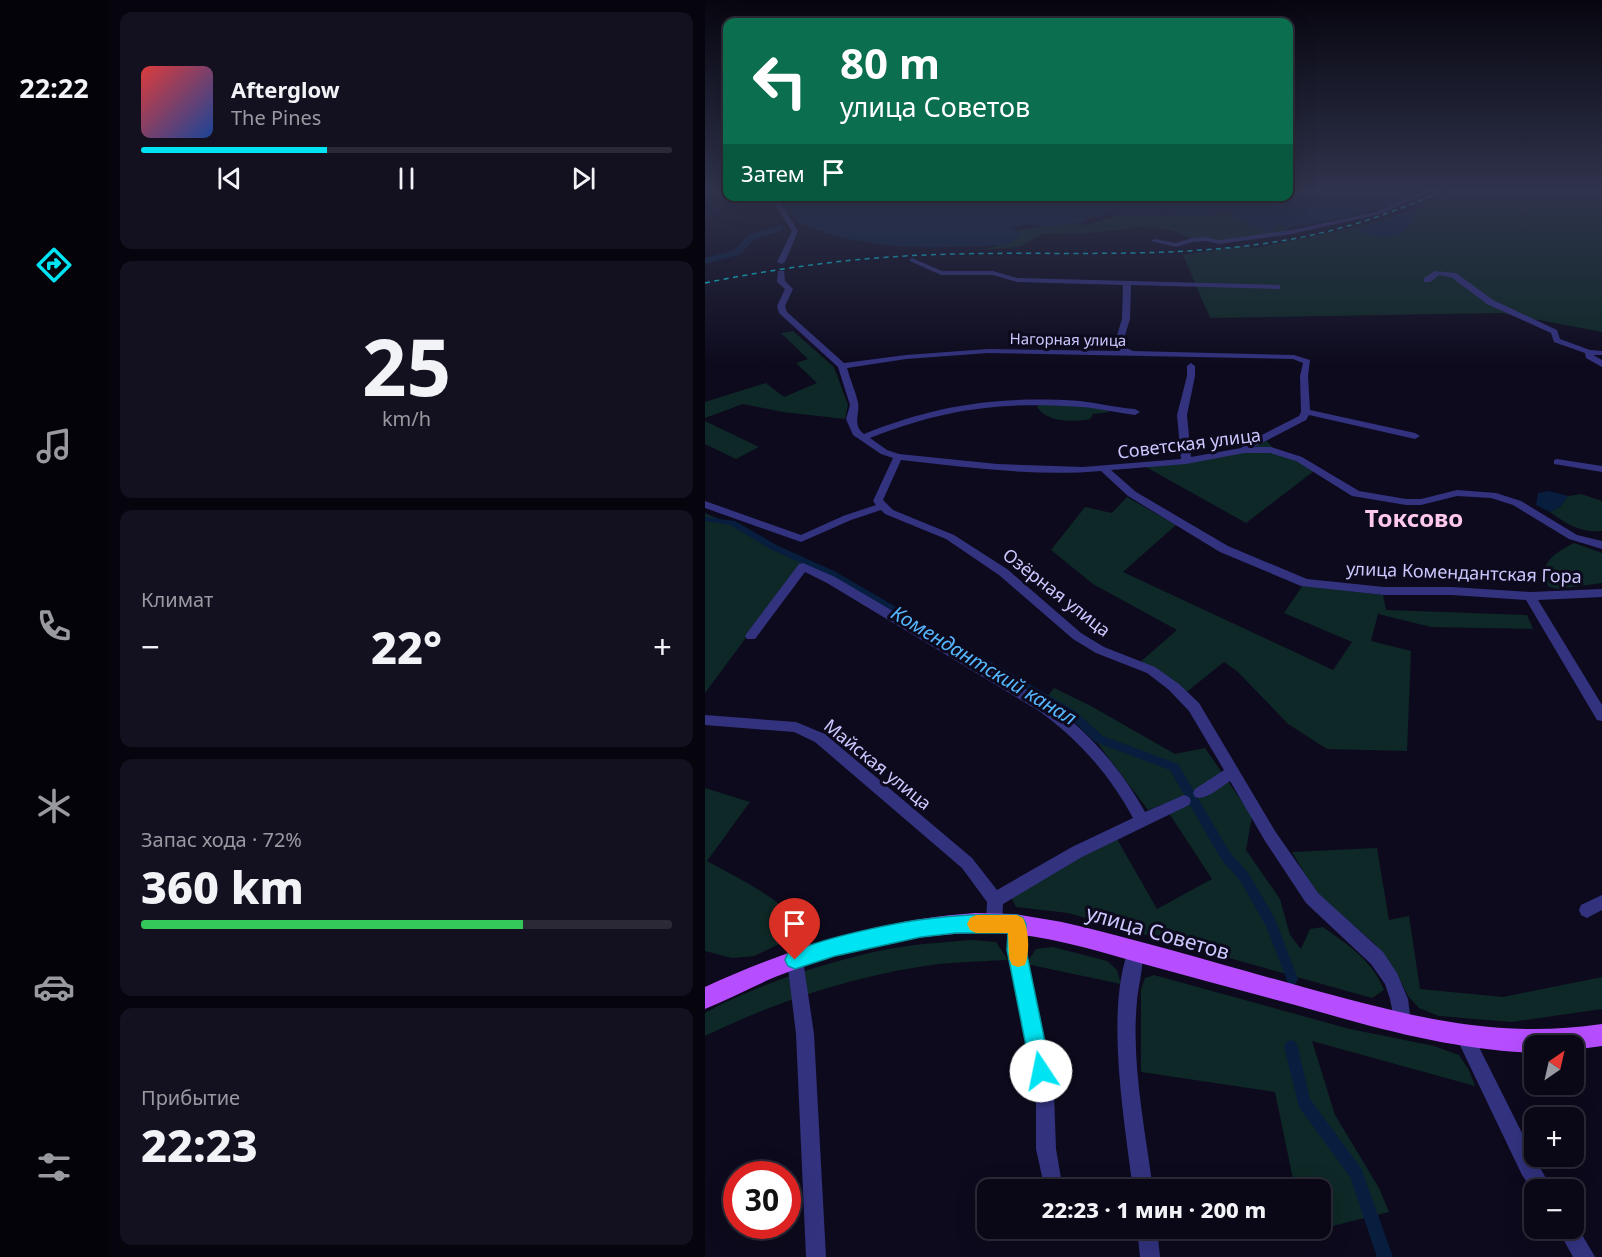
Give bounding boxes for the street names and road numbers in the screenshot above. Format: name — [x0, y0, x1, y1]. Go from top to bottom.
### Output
street label: Нагорная улица — [1010, 328, 1126, 350]
street label: Советская улица — [1116, 422, 1262, 464]
street label: Озёрная улица — [998, 542, 1116, 642]
street label: улица Комендантская Гора — [1346, 556, 1582, 588]
street label: Майская улица — [819, 713, 937, 815]
street label: улица Советов — [1083, 898, 1233, 966]

